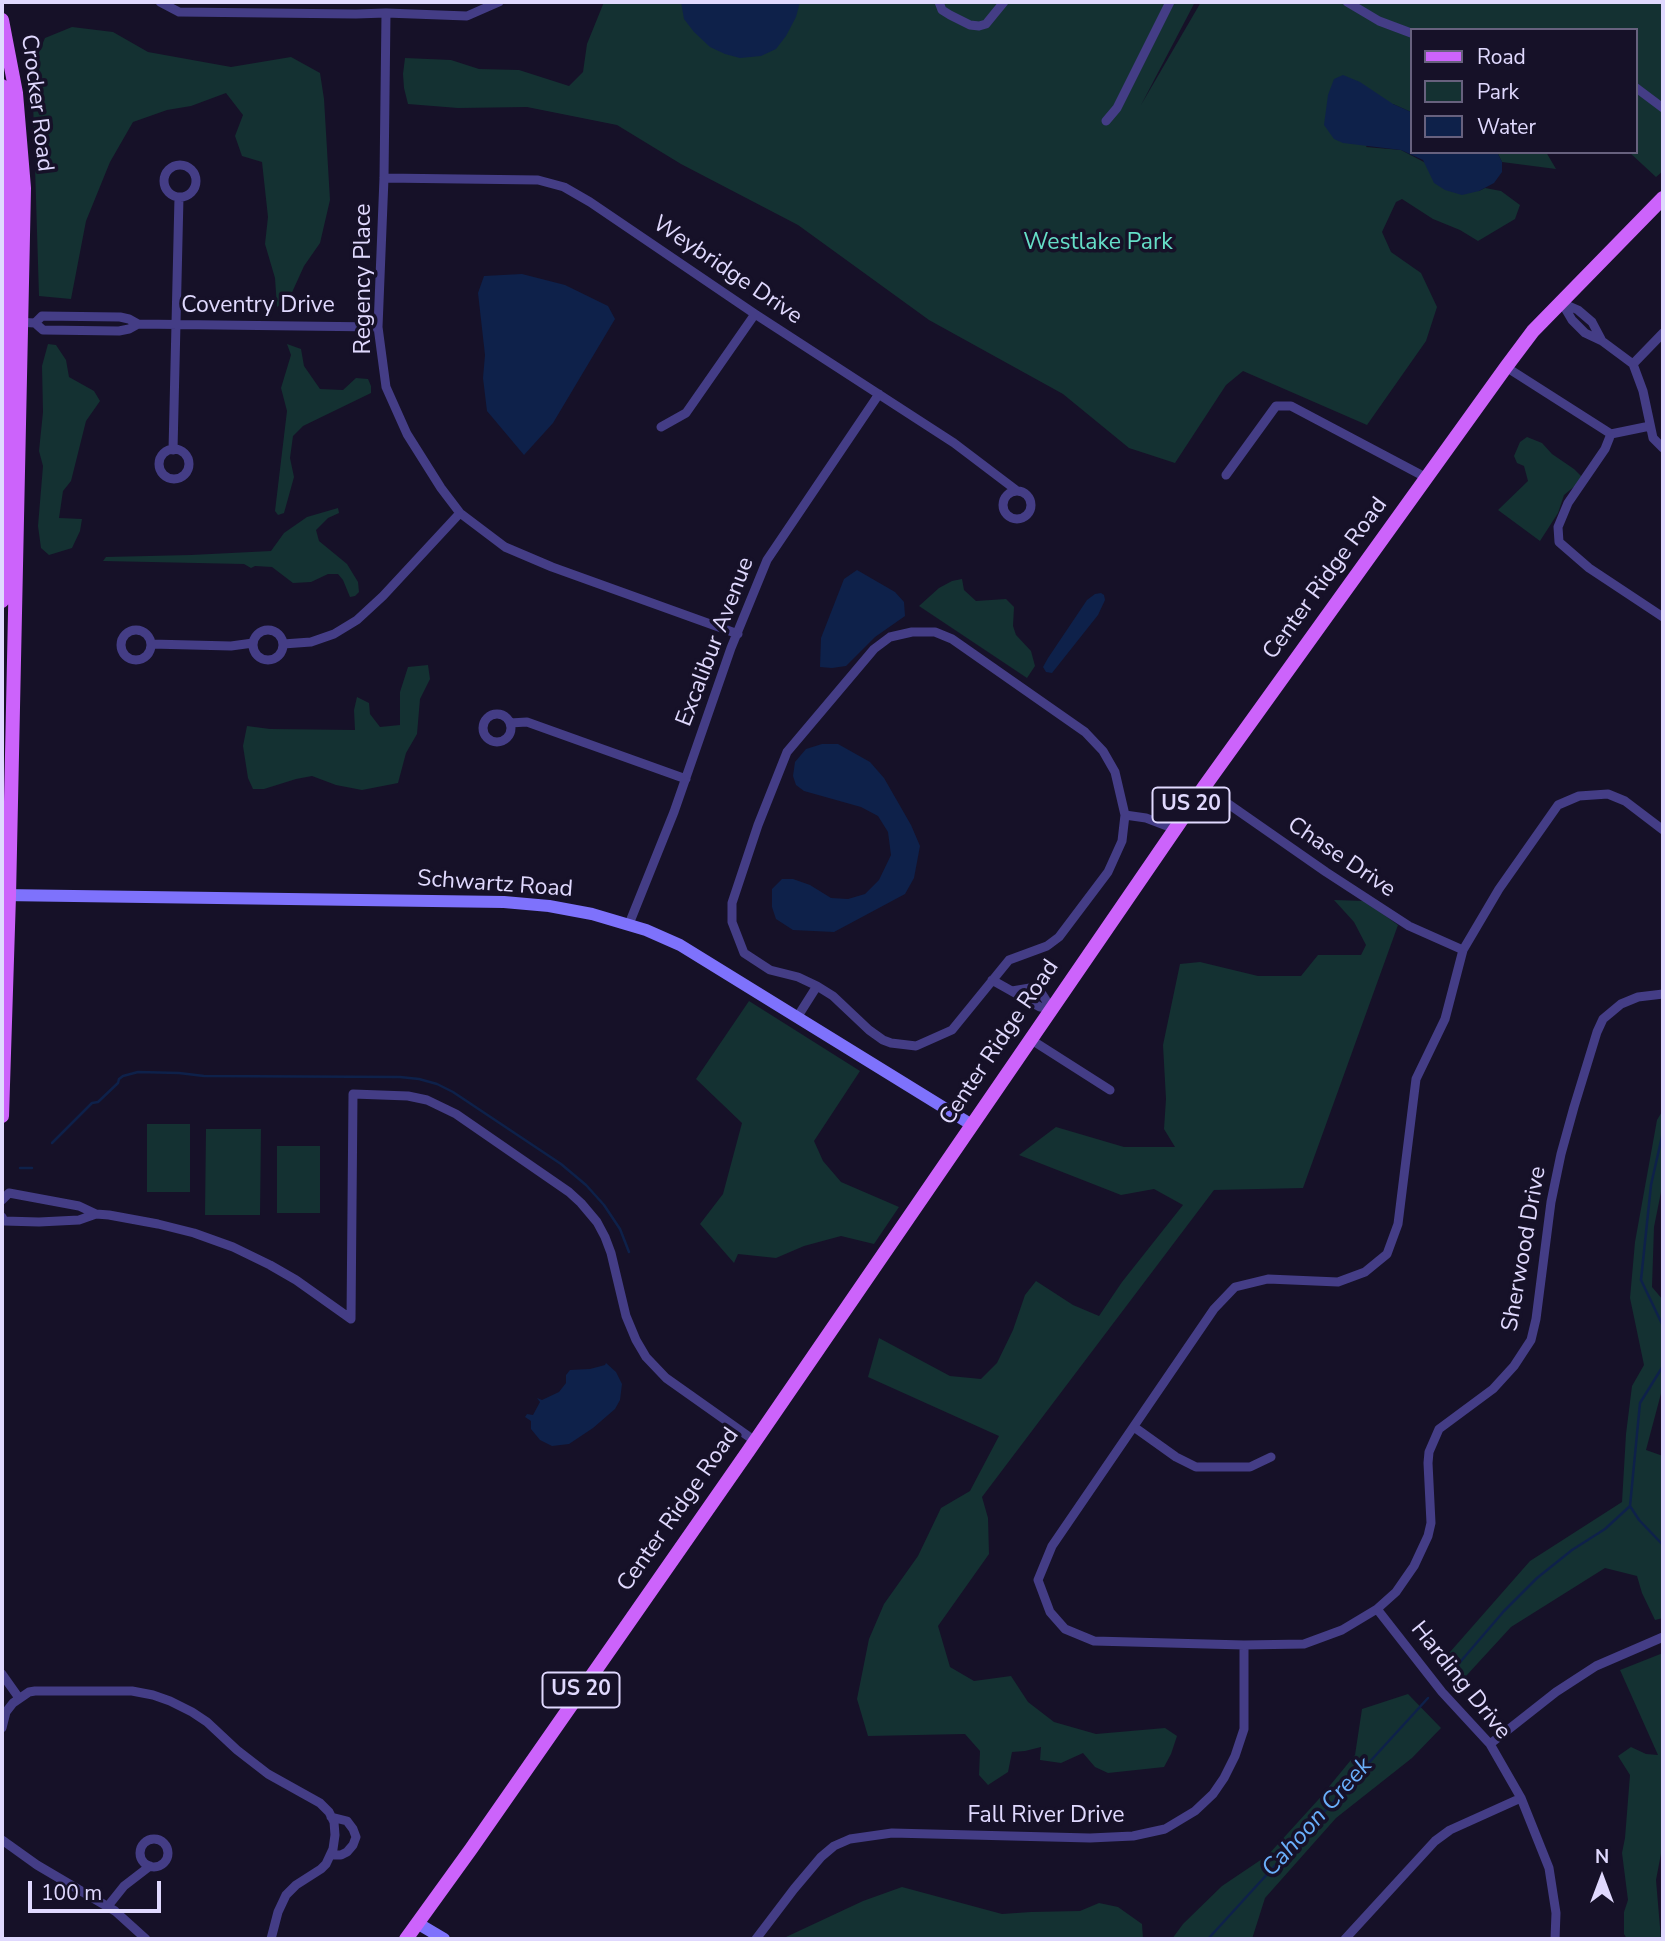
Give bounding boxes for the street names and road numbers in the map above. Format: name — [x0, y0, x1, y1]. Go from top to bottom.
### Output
street label: Crocker Road — [14, 33, 58, 173]
street label: Regency Place — [350, 204, 378, 354]
street label: Weybridge Drive — [647, 211, 807, 331]
street label: Coventry Drive — [181, 292, 335, 320]
street label: Center Ridge Road — [1258, 493, 1394, 665]
street label: Excalibur Avenue — [671, 554, 761, 730]
road number: US 20 — [1152, 788, 1230, 822]
street label: Chase Drive — [1282, 812, 1400, 904]
street label: Schwartz Road — [416, 866, 574, 904]
street label: Center Ridge Road — [934, 955, 1066, 1131]
street label: Sherwood Drive — [1497, 1164, 1553, 1334]
street label: Center Ridge Road — [612, 1423, 746, 1597]
street label: Harding Drive — [1404, 1617, 1516, 1745]
road number: US 20 — [542, 1672, 620, 1708]
street label: Fall River Drive — [967, 1802, 1125, 1830]

